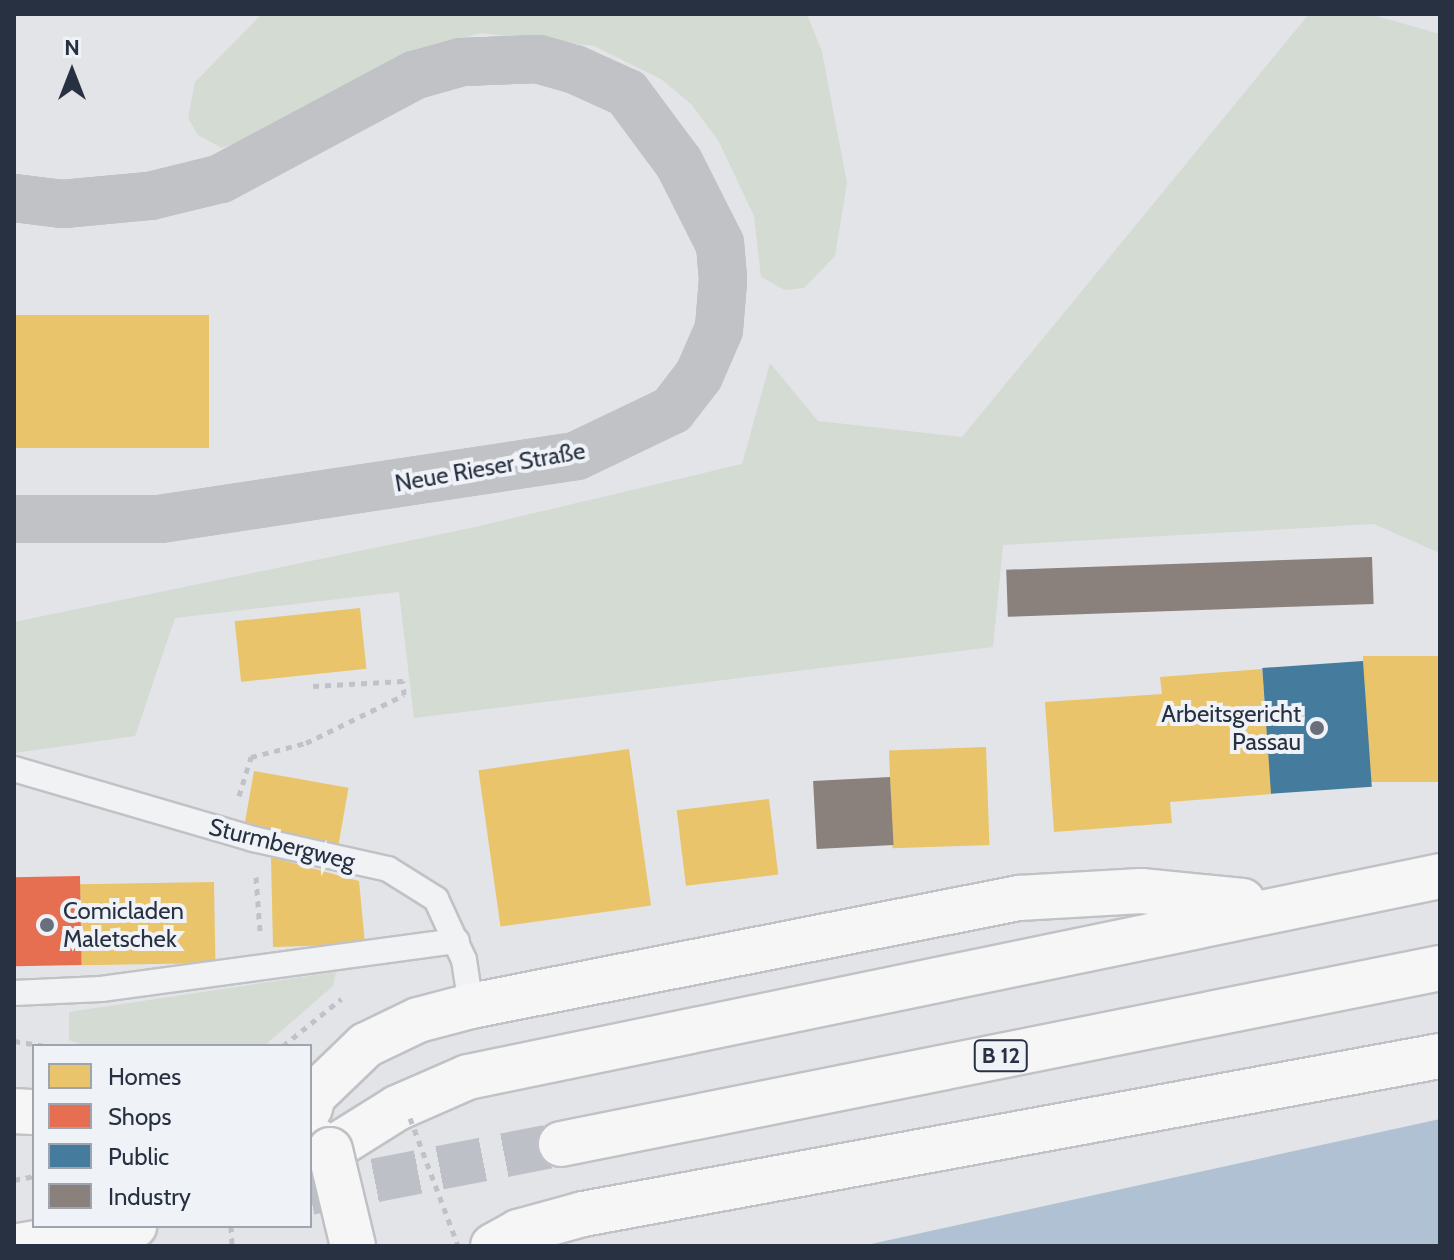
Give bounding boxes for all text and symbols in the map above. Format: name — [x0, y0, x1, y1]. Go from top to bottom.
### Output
north arrow — [32, 32, 112, 112]
text: N — [64, 34, 80, 61]
street label: Neue Rieser Straße — [393, 436, 587, 498]
place label: Arbeitsgericht Passau — [1161, 700, 1301, 756]
marker: Arbeitsgericht Passau — [1308, 719, 1326, 737]
street label: Sturmbergweg — [206, 812, 358, 876]
place label: Comicladen Maletschek — [63, 897, 184, 953]
marker: Comicladen Maletschek — [38, 916, 56, 934]
road number: B 12 — [973, 1038, 1029, 1074]
legend — [32, 1044, 312, 1228]
text: Homes — [108, 1062, 181, 1091]
text: Shops — [108, 1102, 171, 1131]
text: Public — [108, 1142, 169, 1171]
text: Industry — [108, 1182, 191, 1211]

